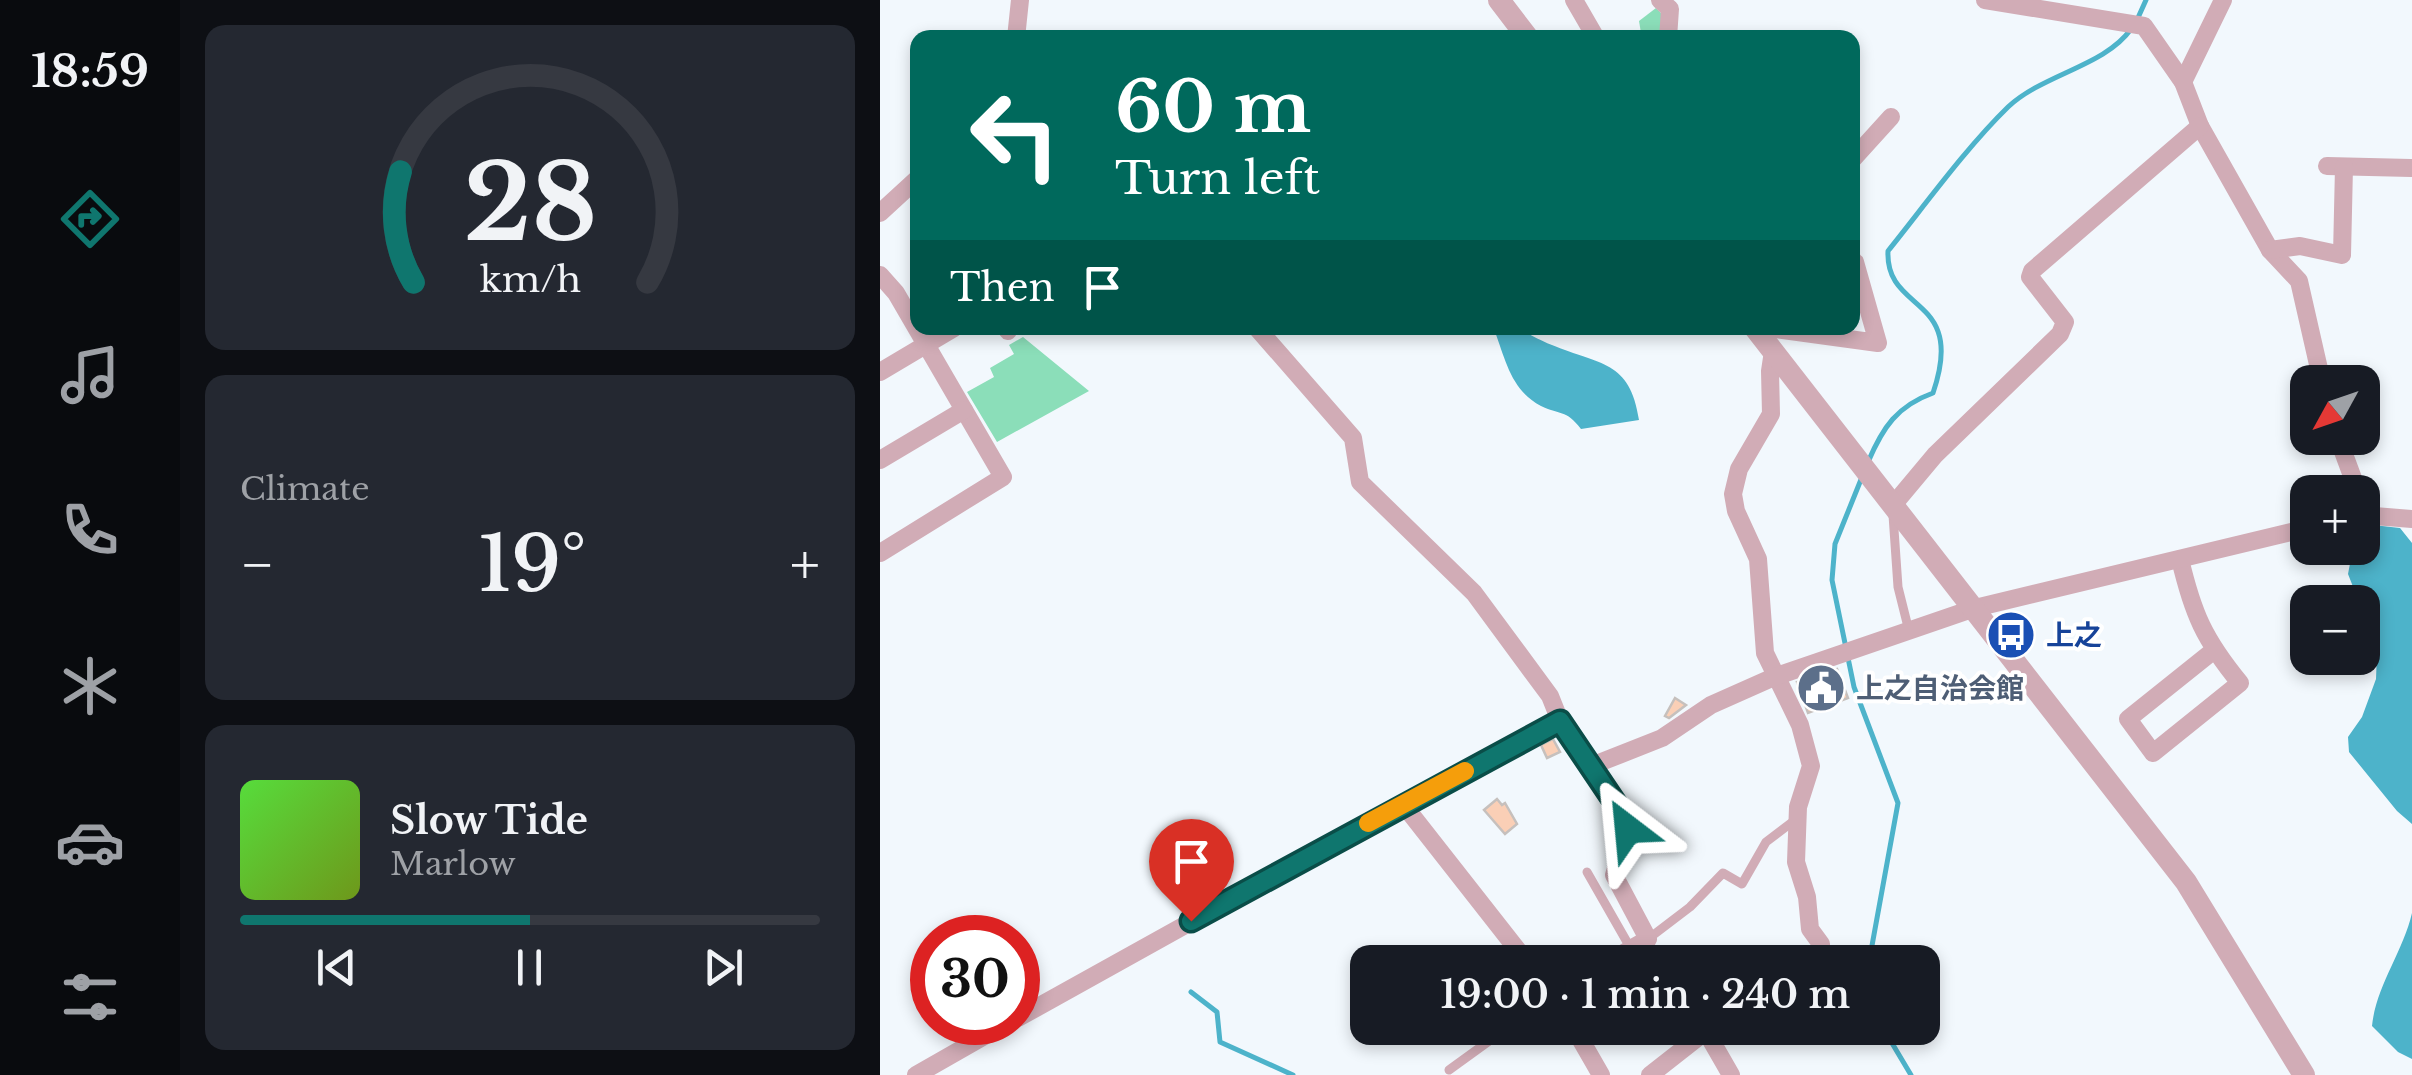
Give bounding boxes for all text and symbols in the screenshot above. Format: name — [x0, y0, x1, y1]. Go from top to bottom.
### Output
text: 18:59 — [31, 43, 149, 99]
text: 60 m — [1115, 64, 1311, 151]
icon: left — [950, 70, 1080, 200]
text: 28 — [463, 139, 597, 268]
text: Turn left — [1115, 150, 1320, 206]
icon: directions — [55, 184, 125, 254]
text: km/h — [479, 257, 581, 302]
icon: arrive — [1075, 260, 1130, 315]
text: Then — [950, 264, 1055, 311]
icon: music — [55, 340, 125, 410]
north arrow — [2290, 365, 2380, 455]
map controls — [2290, 365, 2380, 675]
text: Climate — [240, 469, 369, 509]
button: + — [2290, 475, 2380, 565]
icon: phone — [55, 495, 125, 565]
text: 19° — [478, 518, 586, 611]
text: − — [240, 531, 275, 599]
text: + — [790, 531, 820, 599]
button: − — [2290, 585, 2380, 675]
bus stop icon: 上之 — [1985, 609, 2037, 661]
place label: 上之 — [2046, 618, 2102, 653]
icon: climate — [55, 651, 125, 721]
public building icon: 上之自治会館 — [1795, 662, 1847, 714]
place label: 上之自治会館 — [1856, 671, 2024, 706]
position arrow — [1576, 777, 1680, 881]
text: Slow Tide — [390, 797, 588, 844]
icon: car — [55, 807, 125, 877]
pin — [1149, 819, 1234, 922]
icon: arrive — [1164, 834, 1219, 889]
text: Marlow — [390, 844, 516, 884]
speed limit sign: 30 — [910, 915, 1040, 1045]
icon: previous — [309, 940, 364, 995]
icon: pause — [502, 940, 557, 995]
icon: next — [696, 940, 751, 995]
icon: filters — [55, 962, 125, 1032]
text: 19:00 · 1 min · 240 m — [1440, 971, 1850, 1018]

